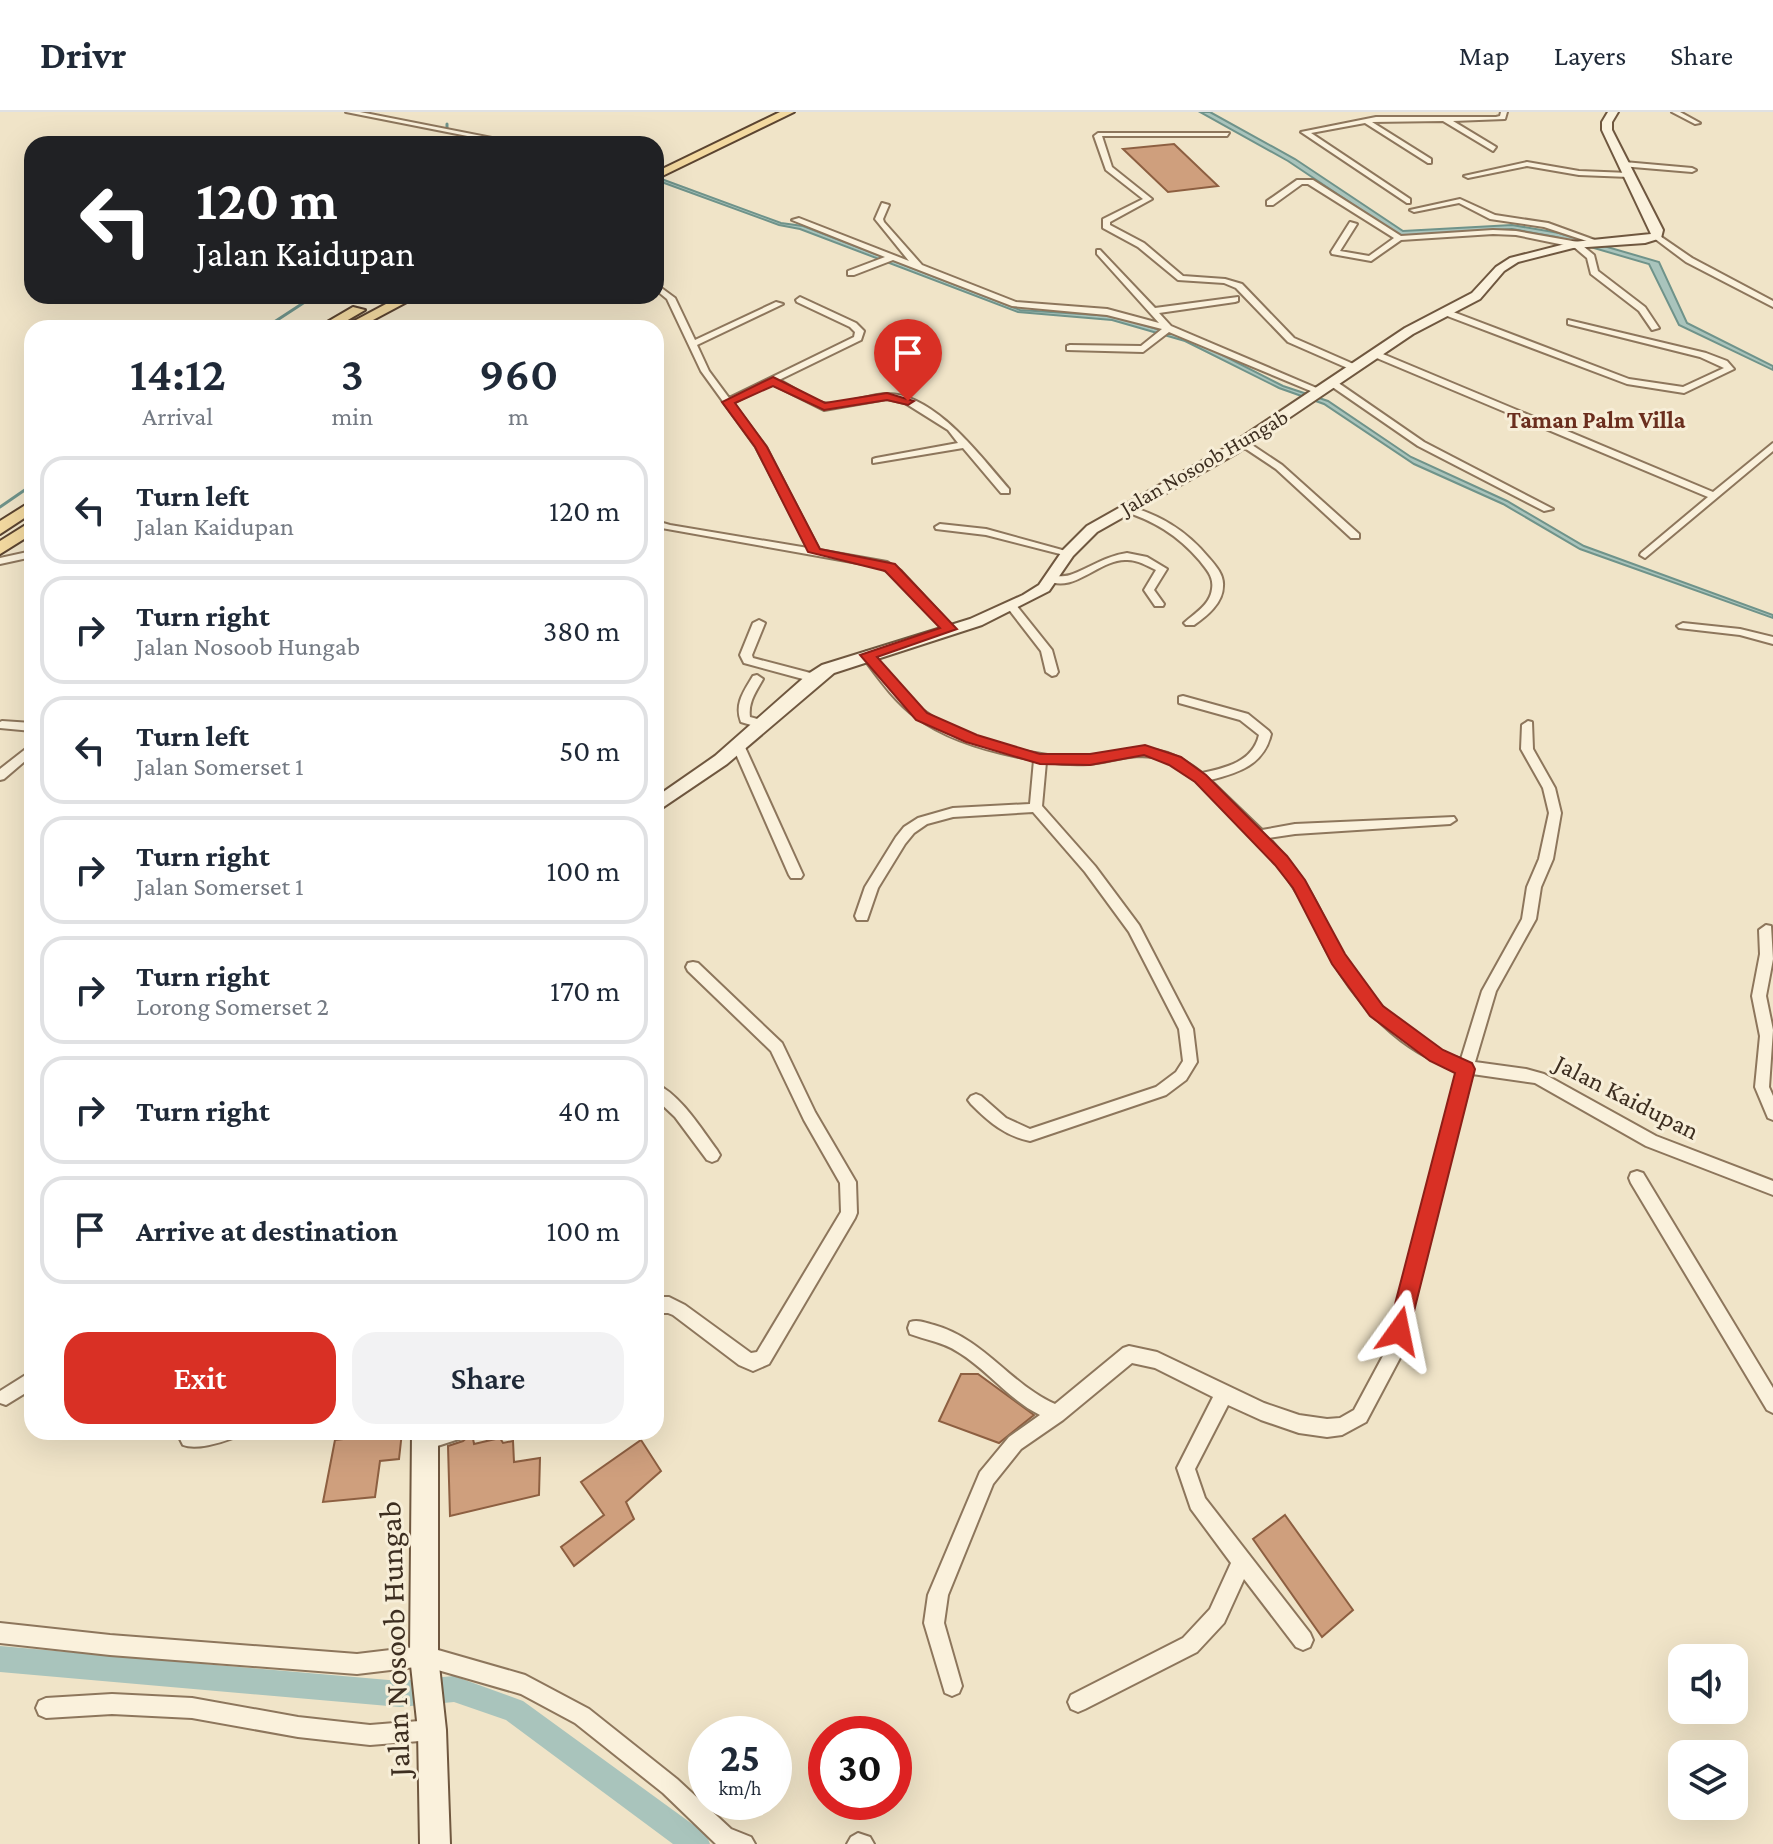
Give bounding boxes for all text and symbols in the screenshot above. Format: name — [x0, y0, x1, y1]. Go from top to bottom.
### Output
text: Drivr — [40, 34, 126, 76]
text: Map — [1459, 40, 1510, 71]
text: Layers — [1554, 40, 1626, 71]
text: Share — [1670, 40, 1733, 71]
icon: left — [64, 168, 168, 272]
text: 120 m — [196, 169, 338, 231]
text: Jalan Kaidupan — [196, 234, 415, 274]
pin — [874, 319, 942, 401]
icon: arrive — [886, 331, 930, 375]
text: 14:12 — [130, 347, 226, 400]
text: 3 — [341, 347, 364, 400]
text: 960 — [479, 347, 558, 400]
text: Arrival — [142, 402, 213, 431]
text: min — [331, 402, 373, 431]
text: m — [508, 402, 529, 431]
street label: Jalan Nosoob Hungab — [1114, 404, 1292, 521]
district label: Taman Palm Villa — [1507, 406, 1686, 433]
text: Turn left — [136, 479, 249, 512]
icon: left — [68, 488, 112, 532]
text: 120 m — [549, 494, 620, 527]
text: Jalan Kaidupan — [136, 512, 294, 541]
text: Turn right — [136, 599, 270, 632]
icon: right — [68, 608, 112, 652]
text: 380 m — [543, 614, 620, 647]
text: Jalan Nosoob Hungab — [136, 632, 360, 661]
text: Turn left — [136, 719, 249, 752]
icon: left — [68, 728, 112, 772]
text: 50 m — [559, 734, 620, 767]
text: Jalan Somerset 1 — [136, 752, 304, 781]
text: Turn right — [136, 839, 270, 872]
icon: right — [68, 848, 112, 892]
text: 100 m — [546, 854, 620, 887]
text: Jalan Somerset 1 — [136, 872, 304, 901]
text: Turn right — [136, 959, 270, 992]
icon: right — [68, 968, 112, 1012]
text: 170 m — [550, 974, 620, 1007]
text: Lorong Somerset 2 — [136, 992, 329, 1021]
street label: Jalan Kaidupan — [1548, 1047, 1704, 1146]
icon: right — [68, 1088, 112, 1132]
text: Turn right — [136, 1094, 270, 1127]
text: 40 m — [558, 1094, 620, 1127]
icon: arrive — [68, 1208, 112, 1252]
text: Arrive at destination — [136, 1214, 398, 1247]
text: 100 m — [546, 1214, 620, 1247]
position arrow — [1357, 1289, 1441, 1373]
button: Exit — [64, 1332, 336, 1424]
button: Share — [352, 1332, 624, 1424]
street label: Jalan Nosoob Hungab — [371, 1501, 417, 1780]
map controls — [1668, 1644, 1748, 1820]
button: sound — [1668, 1644, 1748, 1724]
speed limit sign: 30 — [808, 1716, 912, 1820]
text: 25 — [720, 1735, 760, 1780]
button: layers — [1668, 1740, 1748, 1820]
text: km/h — [718, 1777, 762, 1799]

